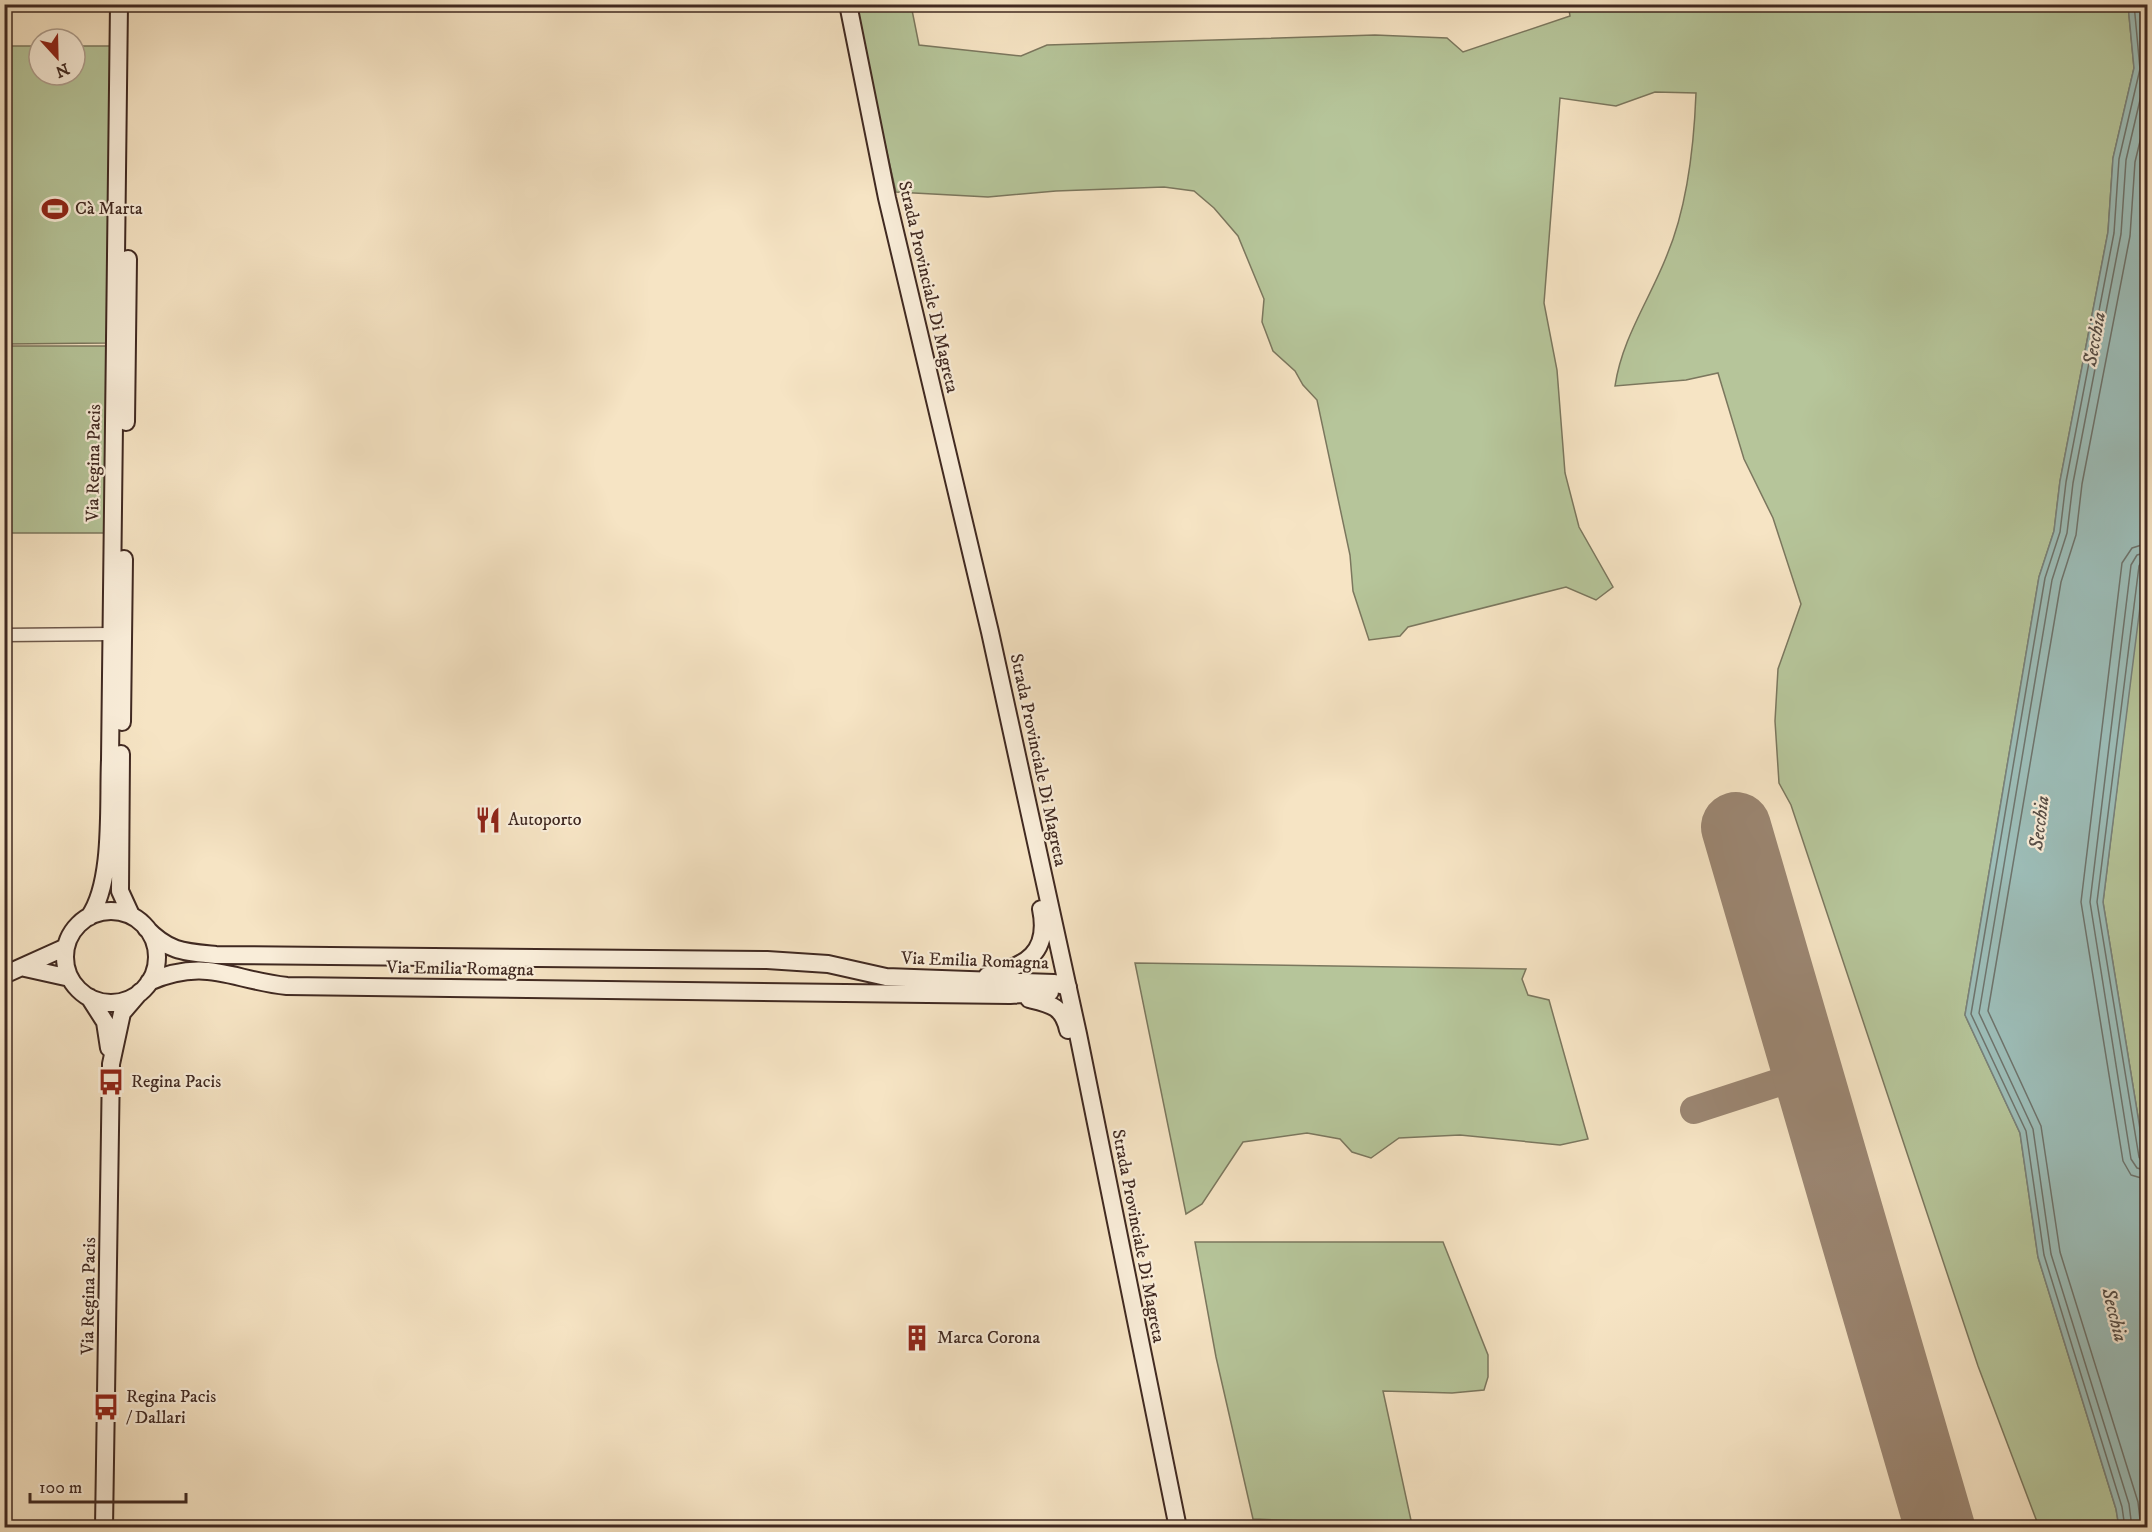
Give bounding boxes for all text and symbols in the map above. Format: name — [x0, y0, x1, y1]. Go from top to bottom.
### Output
north arrow — [27, 27, 87, 87]
text: N — [52, 58, 72, 82]
street label: Strada Provinciale Di Magreta — [893, 179, 963, 395]
sports icon: Cà Marta — [40, 194, 70, 224]
place label: Cà Marta — [75, 198, 143, 220]
water label: Secchia — [2078, 310, 2112, 369]
street label: Via Regina Pacis — [82, 404, 106, 523]
street label: Strada Provinciale Di Magreta — [1005, 652, 1071, 869]
water label: Secchia — [2024, 794, 2056, 853]
restaurant icon: Autoporto — [473, 805, 503, 835]
place label: Autoporto — [508, 809, 582, 831]
street label: Via Emilia Romagna — [900, 947, 1049, 975]
street label: Via Emilia Romagna — [385, 957, 534, 981]
bus stop icon: Regina Pacis — [96, 1067, 126, 1097]
place label: Regina Pacis — [131, 1071, 221, 1093]
street label: Strada Provinciale Di Magreta — [1107, 1127, 1170, 1345]
street label: Via Regina Pacis — [77, 1237, 101, 1356]
water label: Secchia — [2095, 1284, 2133, 1345]
building icon: Marca Corona — [902, 1323, 932, 1353]
place label: Marca Corona — [937, 1327, 1041, 1349]
place label: Regina Pacis / Dallari — [126, 1386, 216, 1429]
bus stop icon: Regina Pacis / Dallari — [91, 1392, 121, 1422]
scale bar — [30, 1466, 186, 1504]
text: 100 m — [39, 1477, 82, 1499]

